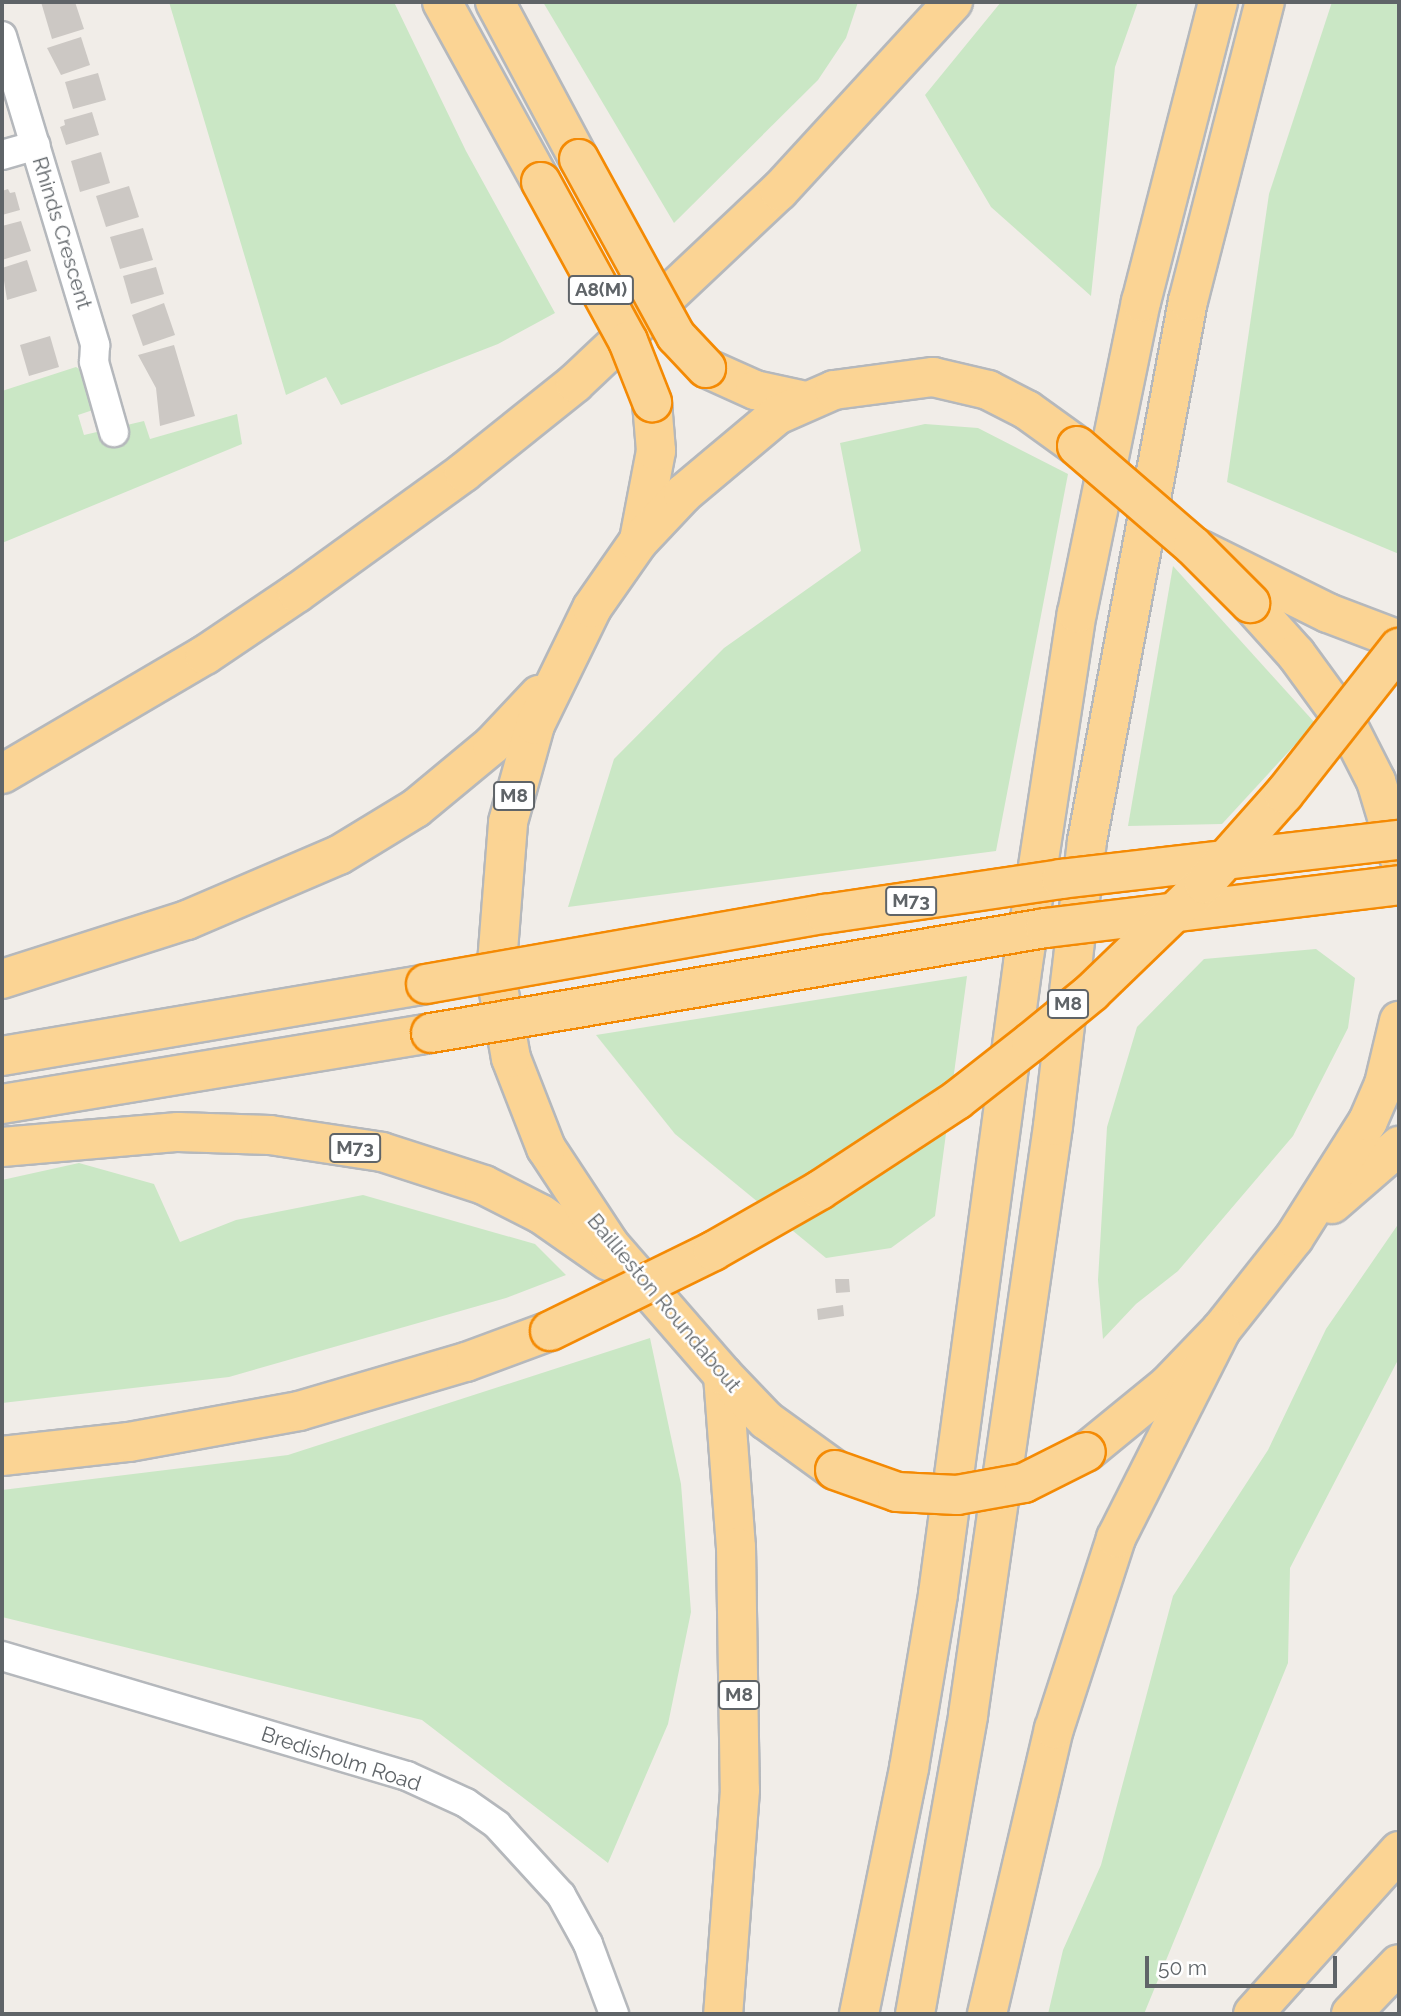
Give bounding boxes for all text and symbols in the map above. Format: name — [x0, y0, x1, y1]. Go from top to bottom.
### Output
street label: Rhinds Crescent — [27, 154, 97, 312]
road number: A8(M) — [568, 274, 634, 306]
road number: M8 — [493, 780, 535, 811]
road number: M73 — [885, 886, 937, 917]
road number: M8 — [1047, 988, 1089, 1020]
road number: M73 — [329, 1132, 381, 1164]
street label: Baillieston Roundabout — [582, 1209, 746, 1397]
road number: M8 — [718, 1680, 760, 1710]
street label: Bredisholm Road — [258, 1721, 424, 1797]
scale bar — [1149, 1942, 1342, 1986]
text: 50 m — [1158, 1955, 1207, 1980]

